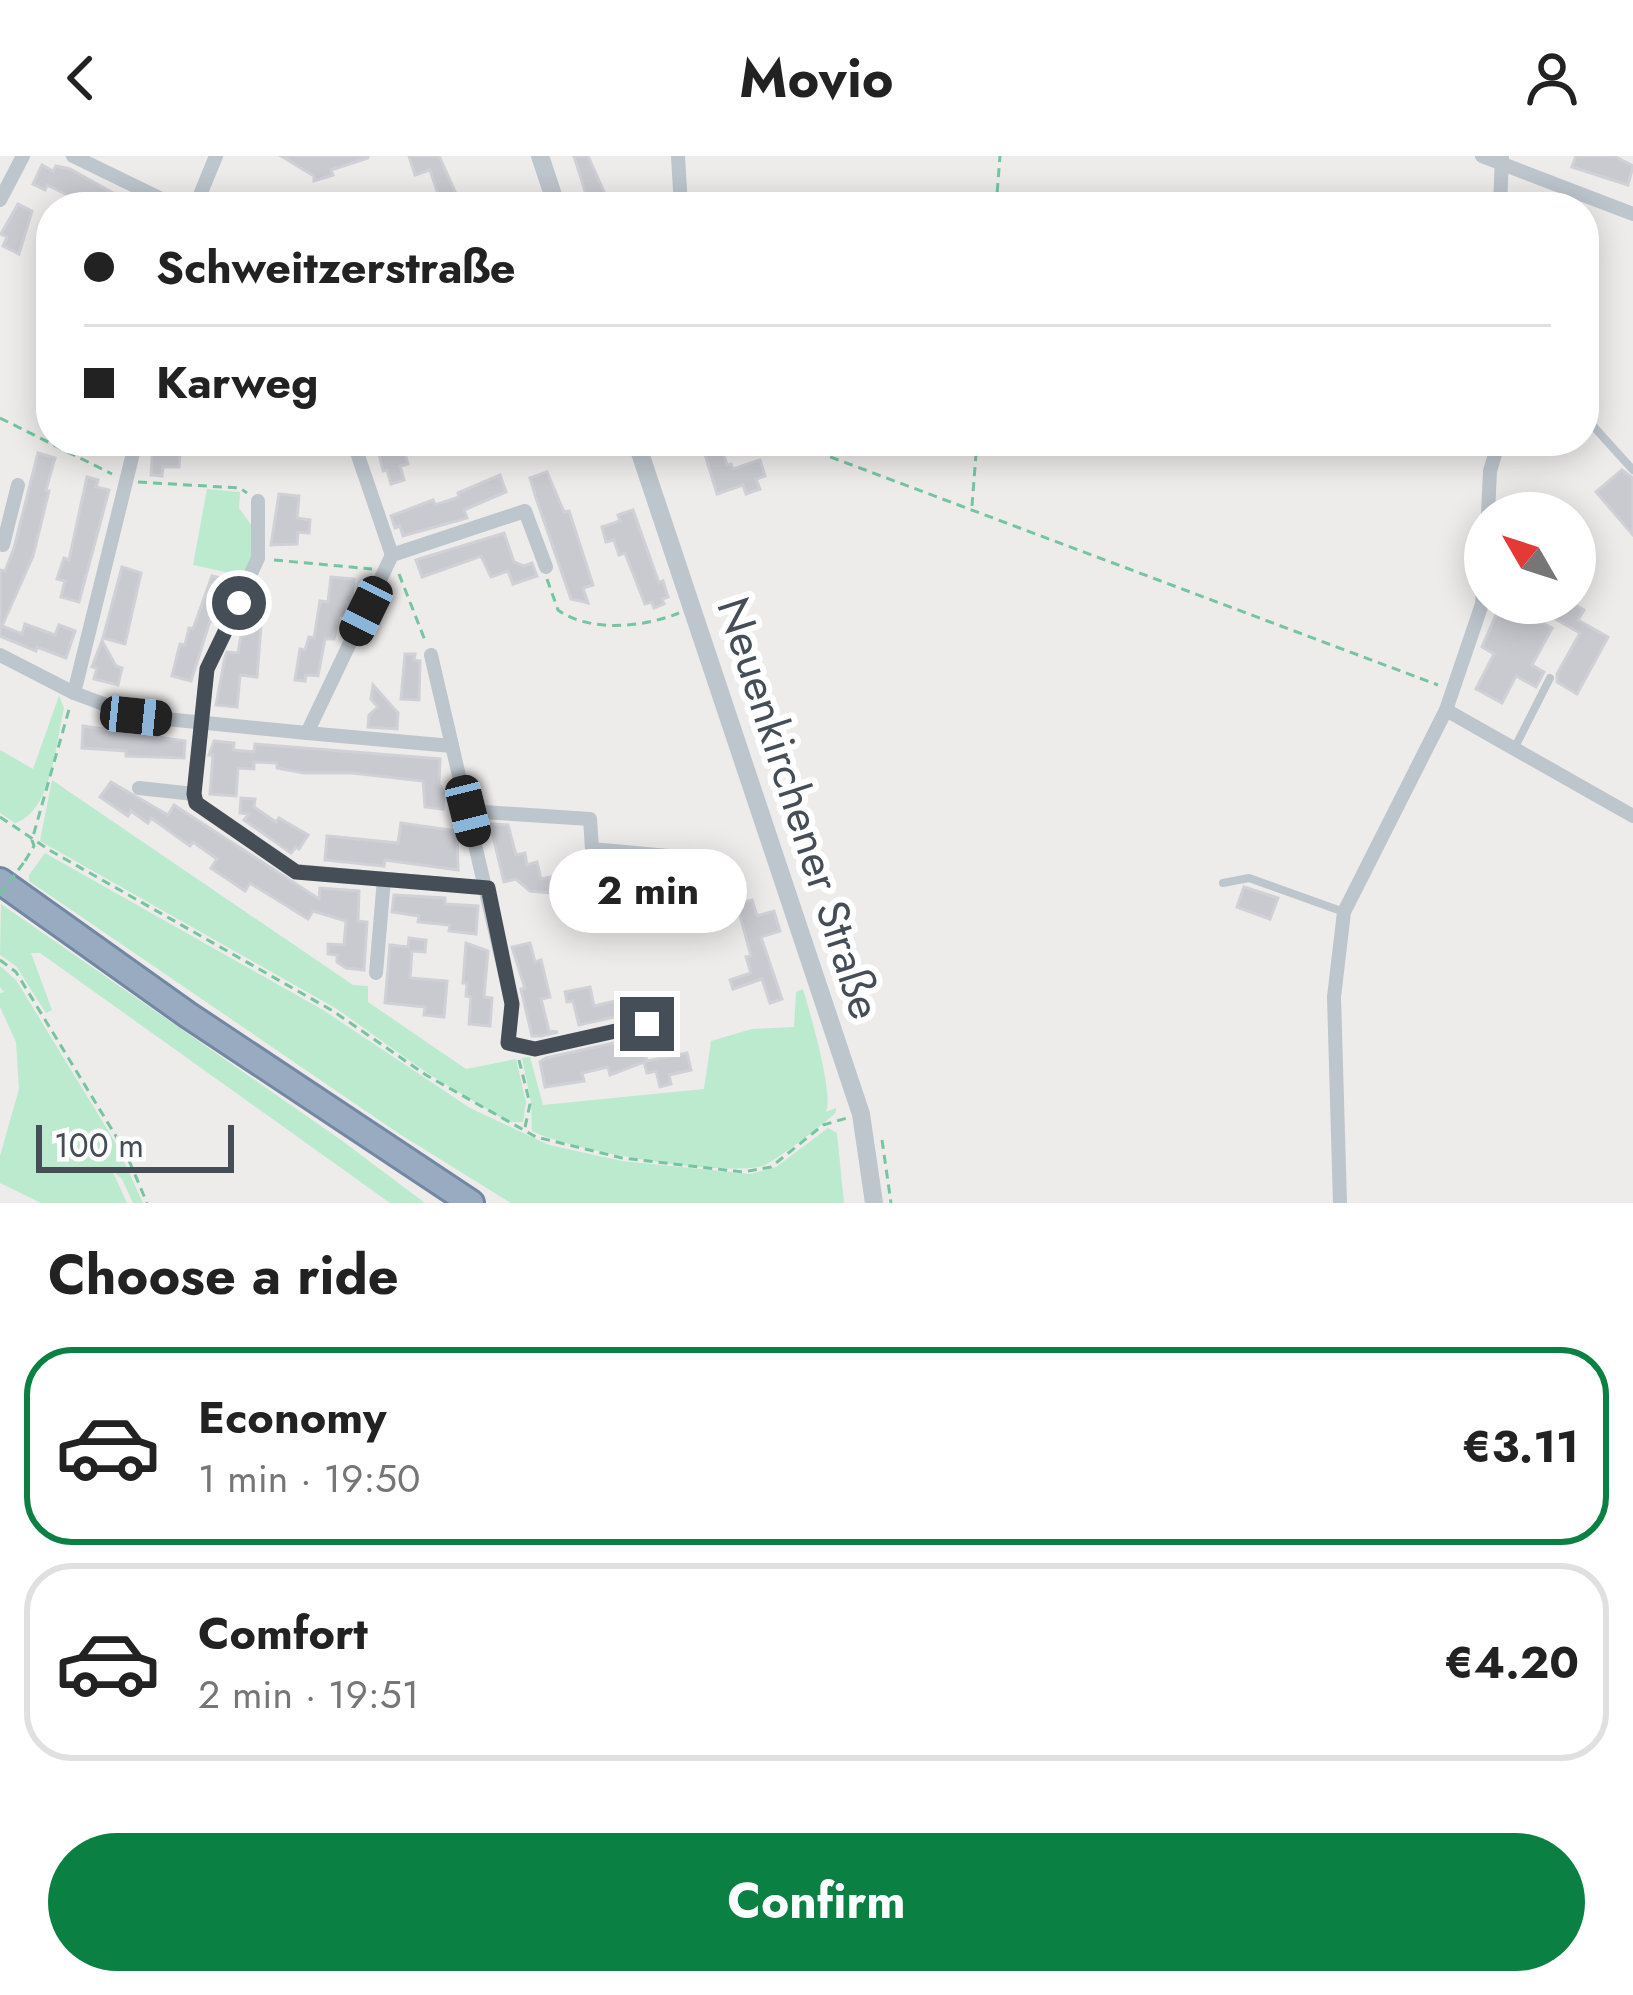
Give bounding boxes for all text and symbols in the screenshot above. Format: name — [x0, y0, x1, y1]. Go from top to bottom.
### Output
text: Movio — [739, 39, 894, 117]
icon: back — [48, 45, 114, 111]
icon: person — [1519, 45, 1585, 111]
text: Schweitzerstraße — [156, 235, 515, 300]
text: Karweg — [156, 350, 318, 415]
north arrow — [1464, 492, 1596, 624]
map controls — [1464, 492, 1596, 624]
car — [334, 571, 398, 651]
route start — [212, 576, 266, 630]
street label: Neuenkirchener Straße — [701, 589, 898, 1027]
car — [98, 694, 174, 738]
car — [442, 772, 494, 850]
callout: 2 min — [548, 850, 746, 934]
text: 2 min — [597, 862, 699, 919]
route end — [620, 997, 674, 1051]
scale bar — [36, 1119, 234, 1172]
text: 100 m — [54, 1122, 144, 1169]
text: Choose a ride — [48, 1236, 399, 1314]
text: Economy — [198, 1385, 386, 1450]
icon: car — [54, 1392, 162, 1500]
text: €3.11 — [1462, 1414, 1579, 1479]
text: 1 min · 19:50 — [198, 1450, 421, 1507]
text: Comfort — [198, 1601, 368, 1666]
icon: car — [54, 1608, 162, 1716]
text: €4.20 — [1444, 1630, 1579, 1695]
text: 2 min · 19:51 — [198, 1666, 419, 1723]
button: Confirm — [48, 1833, 1585, 1971]

